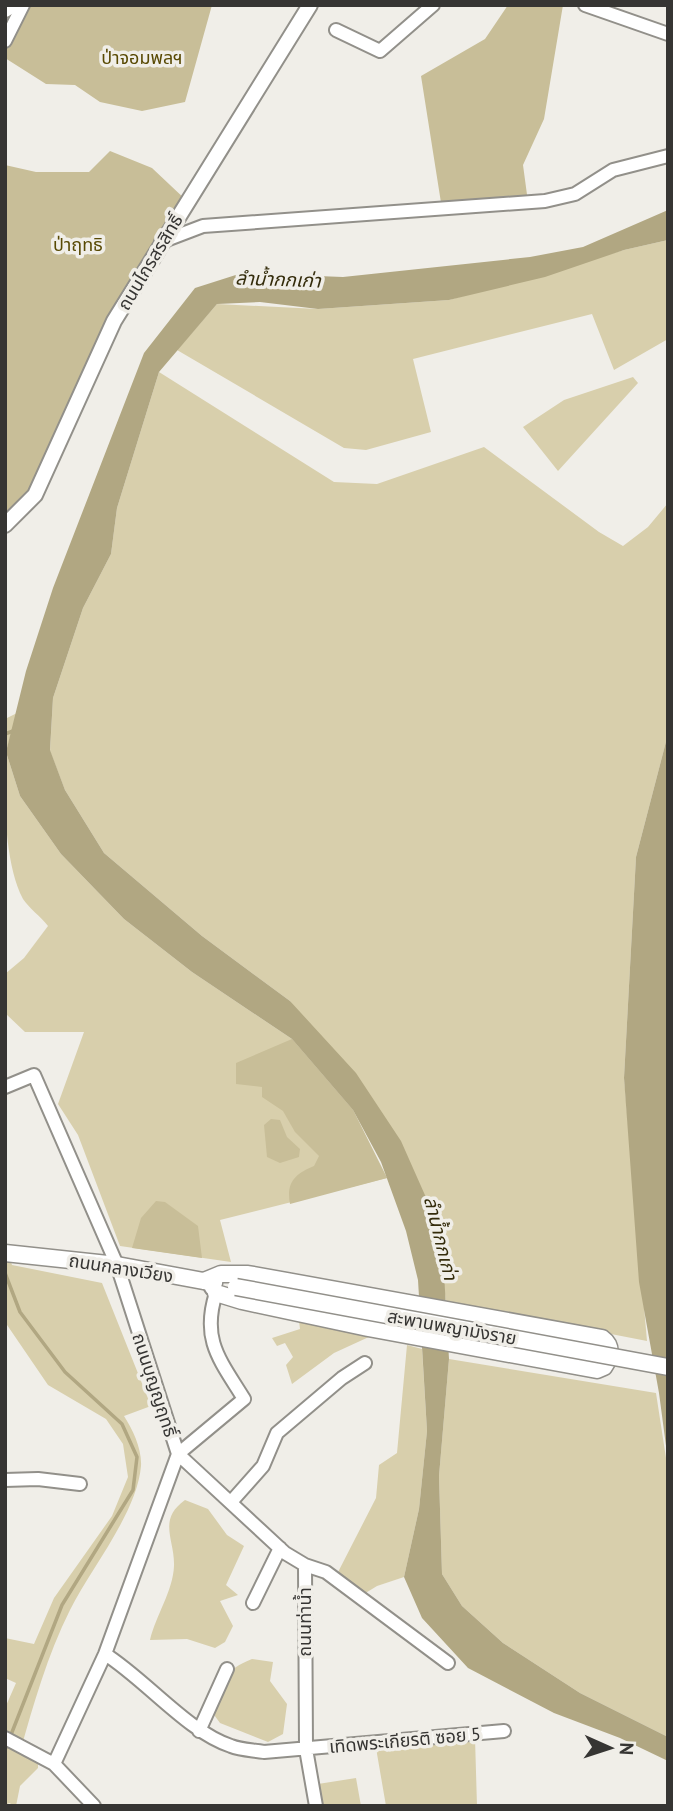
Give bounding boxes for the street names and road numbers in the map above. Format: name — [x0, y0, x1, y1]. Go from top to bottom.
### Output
street label: ถนนไกรสรสิทธิ์ — [112, 209, 188, 314]
street label: ถนนกลางเวียง — [67, 1248, 175, 1288]
street label: สะพานพญามังราย — [386, 1304, 518, 1350]
street label: ถนนบุญญฤทธิ์ — [127, 1330, 183, 1440]
street label: ถนนท่าน้ำ — [292, 1587, 316, 1657]
street label: เทิดพระเกียรติ ซอย 5 — [328, 1722, 482, 1758]

